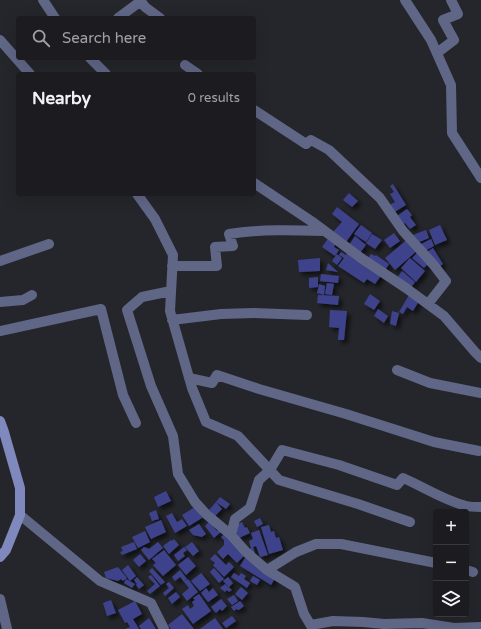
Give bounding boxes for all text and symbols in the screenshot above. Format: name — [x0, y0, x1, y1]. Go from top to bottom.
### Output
search box — [16, 16, 256, 60]
icon: search — [30, 27, 52, 49]
text: Search here — [62, 29, 146, 47]
text: Nearby — [32, 88, 91, 109]
text: 0 results — [188, 90, 240, 106]
map controls — [433, 509, 469, 617]
button: + — [433, 509, 469, 545]
button: − — [433, 545, 469, 581]
button: layers — [433, 581, 469, 617]

